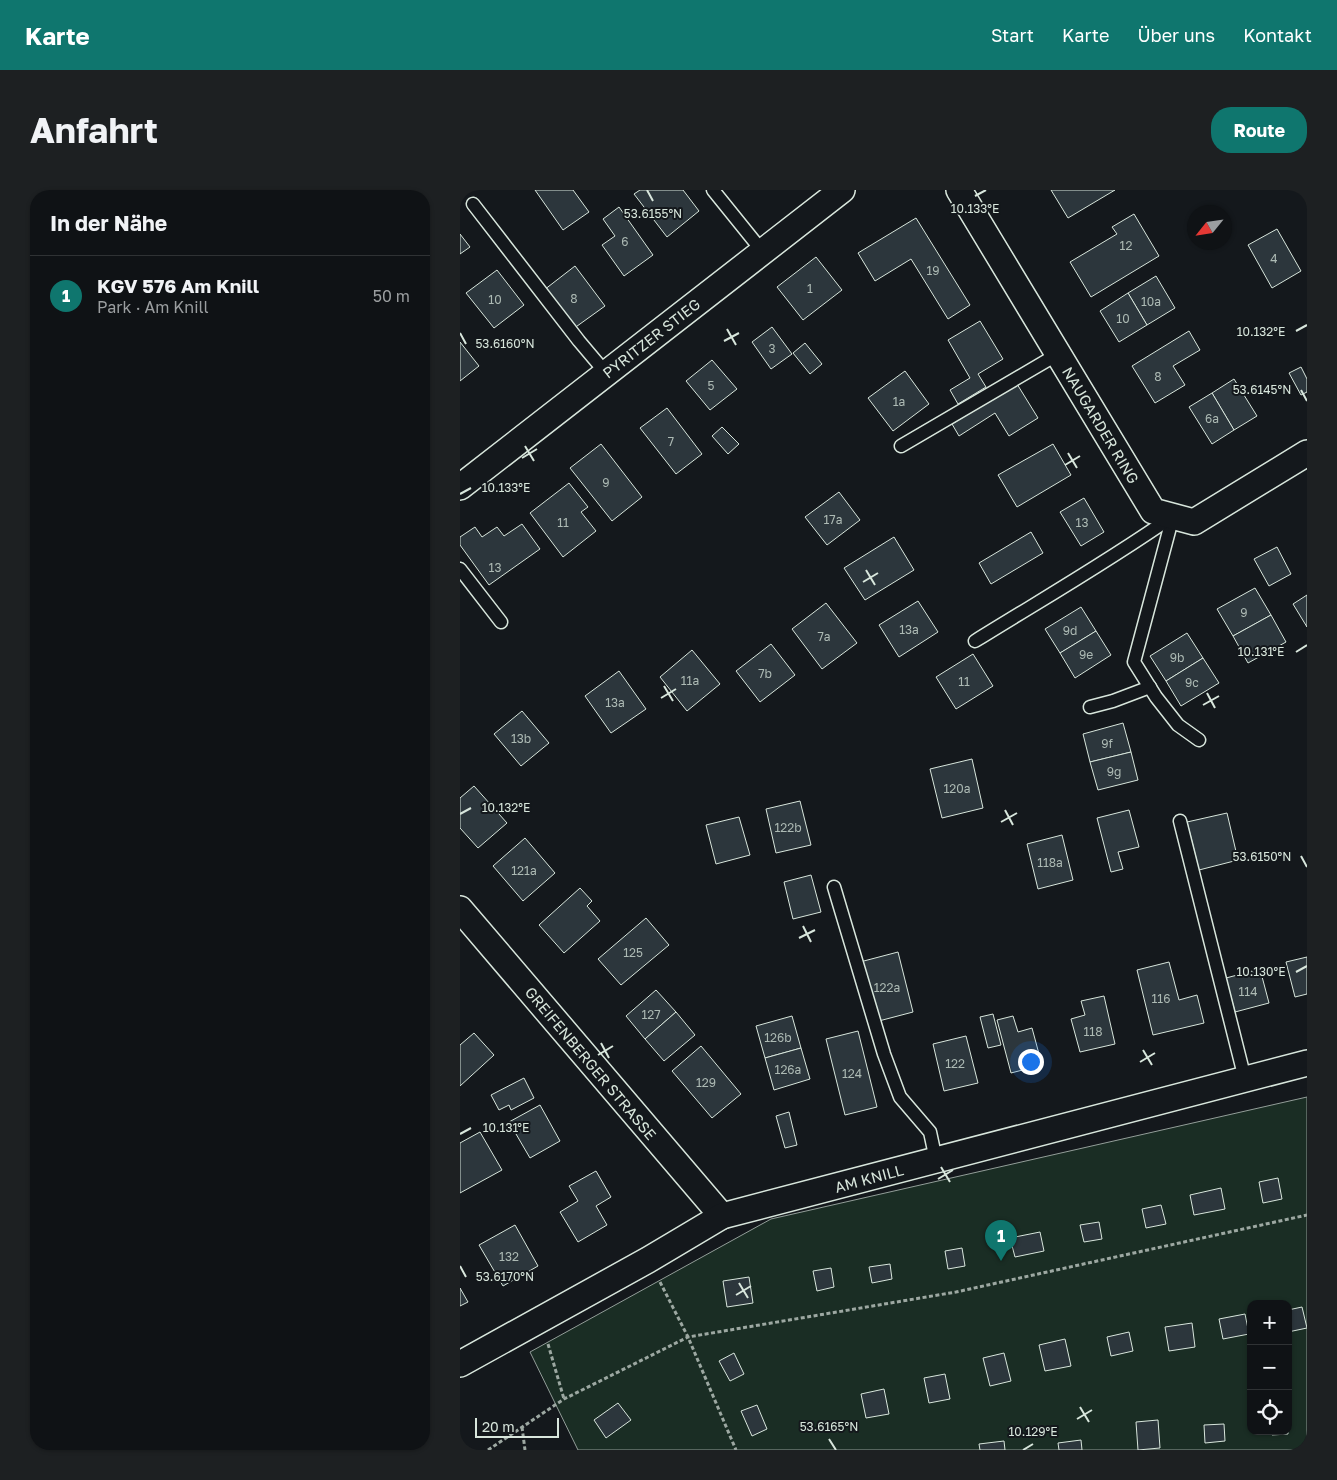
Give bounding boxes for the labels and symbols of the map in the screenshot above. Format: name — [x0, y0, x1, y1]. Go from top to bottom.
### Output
text: 10.133°E — [951, 201, 999, 216]
north arrow — [1187, 205, 1232, 250]
text: 53.6155°N — [624, 206, 682, 221]
house number: 6 — [621, 234, 629, 249]
house number: 12 — [1120, 238, 1132, 253]
house number: 4 — [1270, 251, 1278, 266]
house number: 19 — [926, 263, 940, 278]
house number: 1 — [807, 281, 813, 296]
house number: 8 — [570, 291, 578, 306]
house number: 10 — [488, 292, 502, 307]
street label: PYRITZER STIEG — [599, 294, 703, 382]
house number: 10a — [1141, 294, 1161, 309]
house number: 10 — [1116, 311, 1130, 326]
text: 10.132°E — [1237, 324, 1285, 339]
text: 53.6160°N — [475, 336, 535, 351]
house number: 3 — [768, 341, 776, 356]
street label: NAUGARDER RING — [1059, 363, 1143, 487]
house number: 8 — [1154, 369, 1162, 384]
house number: 5 — [708, 378, 715, 393]
text: 53.6145°N — [1233, 382, 1291, 397]
house number: 1a — [893, 394, 905, 409]
house number: 6a — [1205, 411, 1219, 426]
house number: 7 — [668, 434, 674, 449]
house number: 9 — [602, 475, 610, 490]
text: 10.133°E — [482, 480, 530, 495]
house number: 17a — [824, 512, 842, 527]
house number: 11 — [557, 515, 569, 530]
house number: 13 — [1076, 515, 1088, 530]
house number: 13 — [489, 560, 501, 575]
house number: 9 — [1240, 605, 1248, 620]
house number: 13a — [899, 622, 919, 637]
house number: 9d — [1063, 623, 1077, 638]
house number: 7a — [817, 629, 831, 644]
text: 10.131°E — [1238, 644, 1284, 659]
house number: 9e — [1079, 647, 1093, 662]
house number: 9b — [1170, 650, 1184, 665]
house number: 7b — [758, 666, 772, 681]
house number: 11a — [681, 673, 699, 688]
house number: 11 — [958, 674, 970, 689]
house number: 9c — [1185, 675, 1199, 690]
house number: 13a — [605, 695, 625, 710]
house number: 13b — [511, 731, 531, 746]
house number: 9f — [1101, 736, 1113, 751]
house number: 9g — [1107, 764, 1121, 779]
house number: 120a — [943, 781, 971, 796]
text: 10.132°E — [482, 800, 530, 815]
house number: 122b — [774, 820, 802, 835]
text: 53.6150°N — [1233, 849, 1291, 864]
house number: 118a — [1037, 855, 1063, 870]
house number: 121a — [511, 863, 537, 878]
house number: 125 — [623, 945, 643, 960]
text: 10.130°E — [1236, 964, 1286, 979]
house number: 122a — [874, 980, 900, 995]
street label: GREIFENBERGER STRASSE — [522, 983, 660, 1143]
house number: 114 — [1239, 984, 1257, 999]
house number: 116 — [1152, 991, 1170, 1006]
house number: 127 — [641, 1007, 661, 1022]
house number: 118 — [1084, 1024, 1102, 1039]
house number: 126b — [764, 1030, 792, 1045]
your location — [1018, 1049, 1044, 1075]
house number: 122 — [945, 1056, 965, 1071]
house number: 126a — [775, 1062, 801, 1077]
house number: 124 — [842, 1066, 862, 1081]
house number: 129 — [696, 1075, 716, 1090]
text: 10.131°E — [483, 1120, 529, 1135]
street label: AM KNILL — [833, 1160, 906, 1196]
pin: 1 — [985, 1220, 1017, 1261]
house number: 132 — [499, 1249, 519, 1264]
text: 53.6170°N — [476, 1269, 534, 1284]
scale bar — [475, 1415, 559, 1438]
text: 53.6165°N — [800, 1419, 858, 1434]
text: 10.129°E — [1009, 1424, 1057, 1439]

